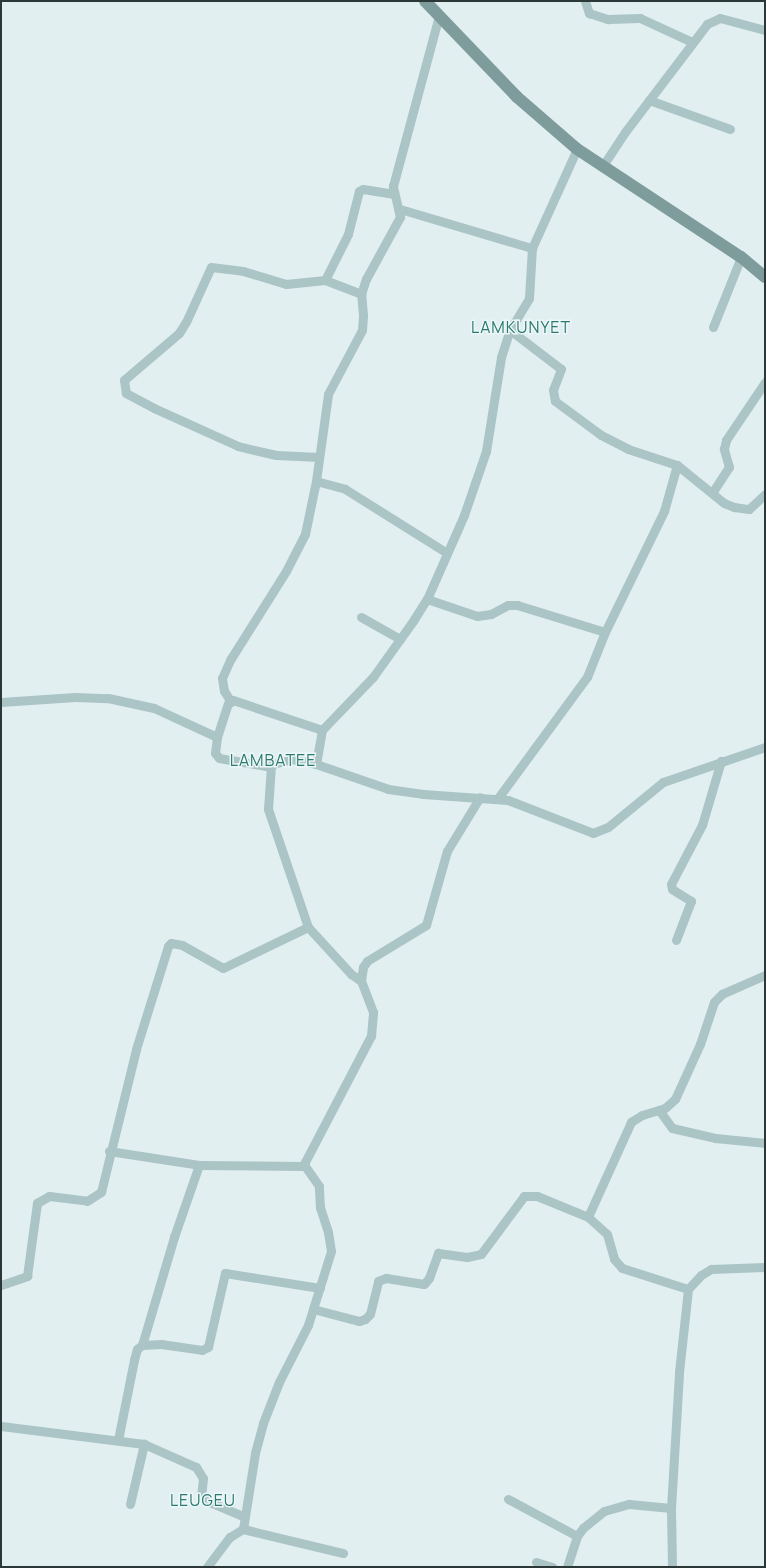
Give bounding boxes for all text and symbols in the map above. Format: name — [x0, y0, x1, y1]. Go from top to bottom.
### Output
district label: LAMKUNYET — [471, 317, 571, 337]
district label: LAMBATEE — [230, 750, 316, 770]
district label: LEUGEU — [170, 1490, 236, 1510]

